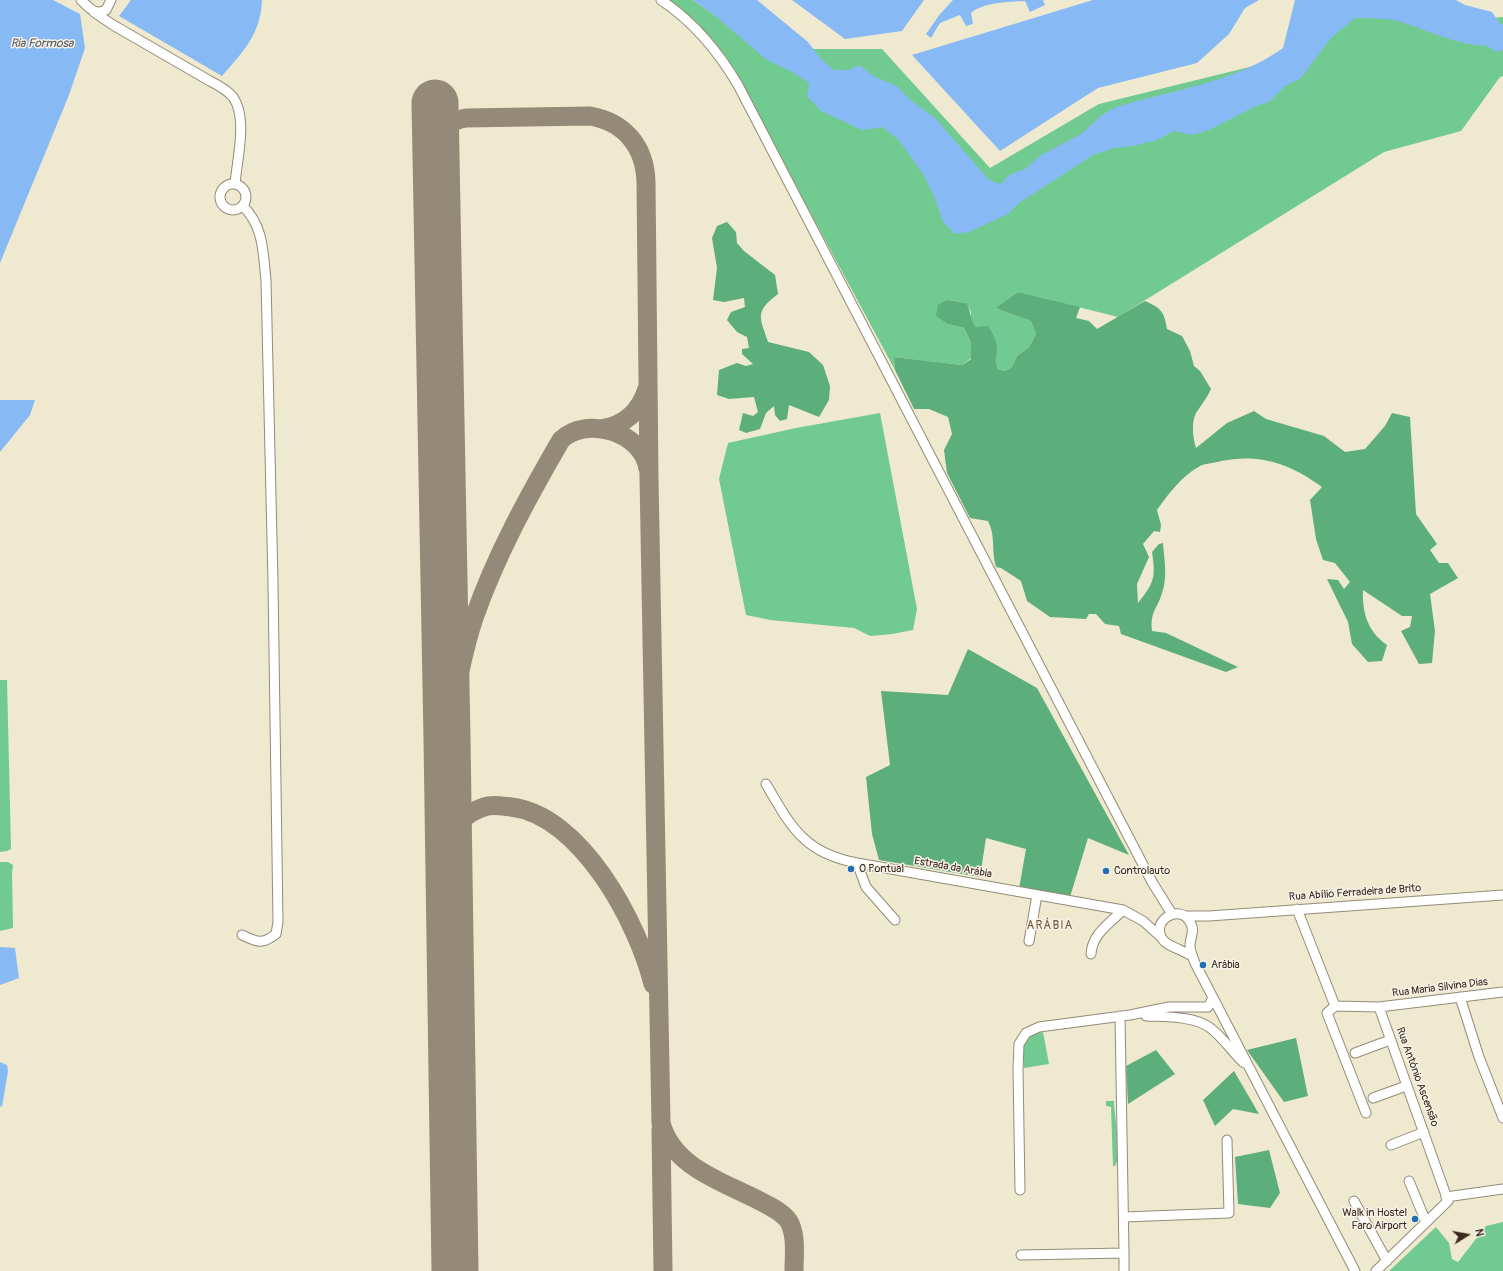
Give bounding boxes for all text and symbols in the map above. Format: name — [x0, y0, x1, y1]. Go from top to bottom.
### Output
water label: Ria Formosa — [11, 37, 73, 51]
street label: Estrada da Arábia — [913, 855, 993, 881]
place label: O Pontual — [859, 862, 904, 876]
marker: O Pontual — [846, 864, 856, 874]
place label: Controlauto — [1114, 864, 1170, 878]
marker: Controlauto — [1101, 866, 1111, 876]
street label: Rua Abílio Ferradeira de Brito — [1288, 882, 1422, 904]
district label: ARÁBIA — [1027, 919, 1073, 933]
place label: Arábia — [1211, 958, 1240, 972]
marker: Arábia — [1198, 960, 1208, 970]
street label: Rua Maria Silvina Dias — [1391, 976, 1489, 1000]
street label: Rua António Ascensão — [1393, 1025, 1441, 1129]
place label: Walk in Hostel Faro Airport — [1342, 1206, 1407, 1232]
marker: Walk in Hostel Faro Airport — [1410, 1214, 1420, 1224]
north arrow — [1447, 1215, 1487, 1255]
text: N — [1472, 1228, 1486, 1238]

